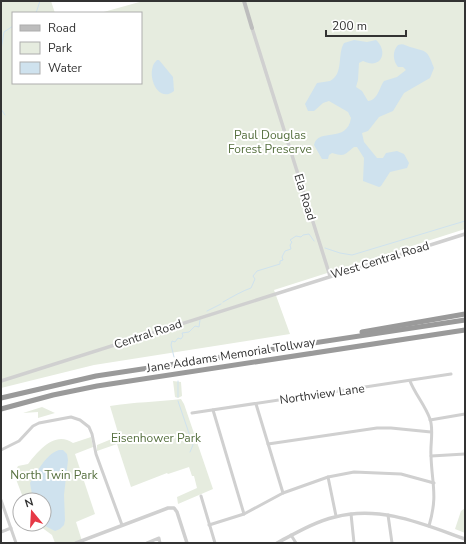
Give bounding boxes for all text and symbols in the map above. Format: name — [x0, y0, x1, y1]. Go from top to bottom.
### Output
legend — [12, 12, 142, 84]
scale bar — [326, 12, 406, 38]
text: 200 m — [332, 18, 367, 34]
text: Road — [48, 20, 76, 36]
text: Park — [48, 40, 73, 56]
text: Water — [48, 60, 82, 76]
park label: Paul Douglas Forest Preserve — [228, 127, 312, 157]
street label: Ela Road — [290, 172, 320, 222]
street label: West Central Road — [329, 237, 431, 283]
street label: Central Road — [112, 316, 184, 352]
street label: Jane Addams Memorial Tollway — [144, 334, 317, 376]
street label: Northview Lane — [278, 380, 366, 408]
park label: Eisenhower Park — [111, 430, 202, 446]
park label: North Twin Park — [10, 467, 99, 483]
north arrow — [12, 492, 52, 532]
text: N — [23, 495, 35, 511]

